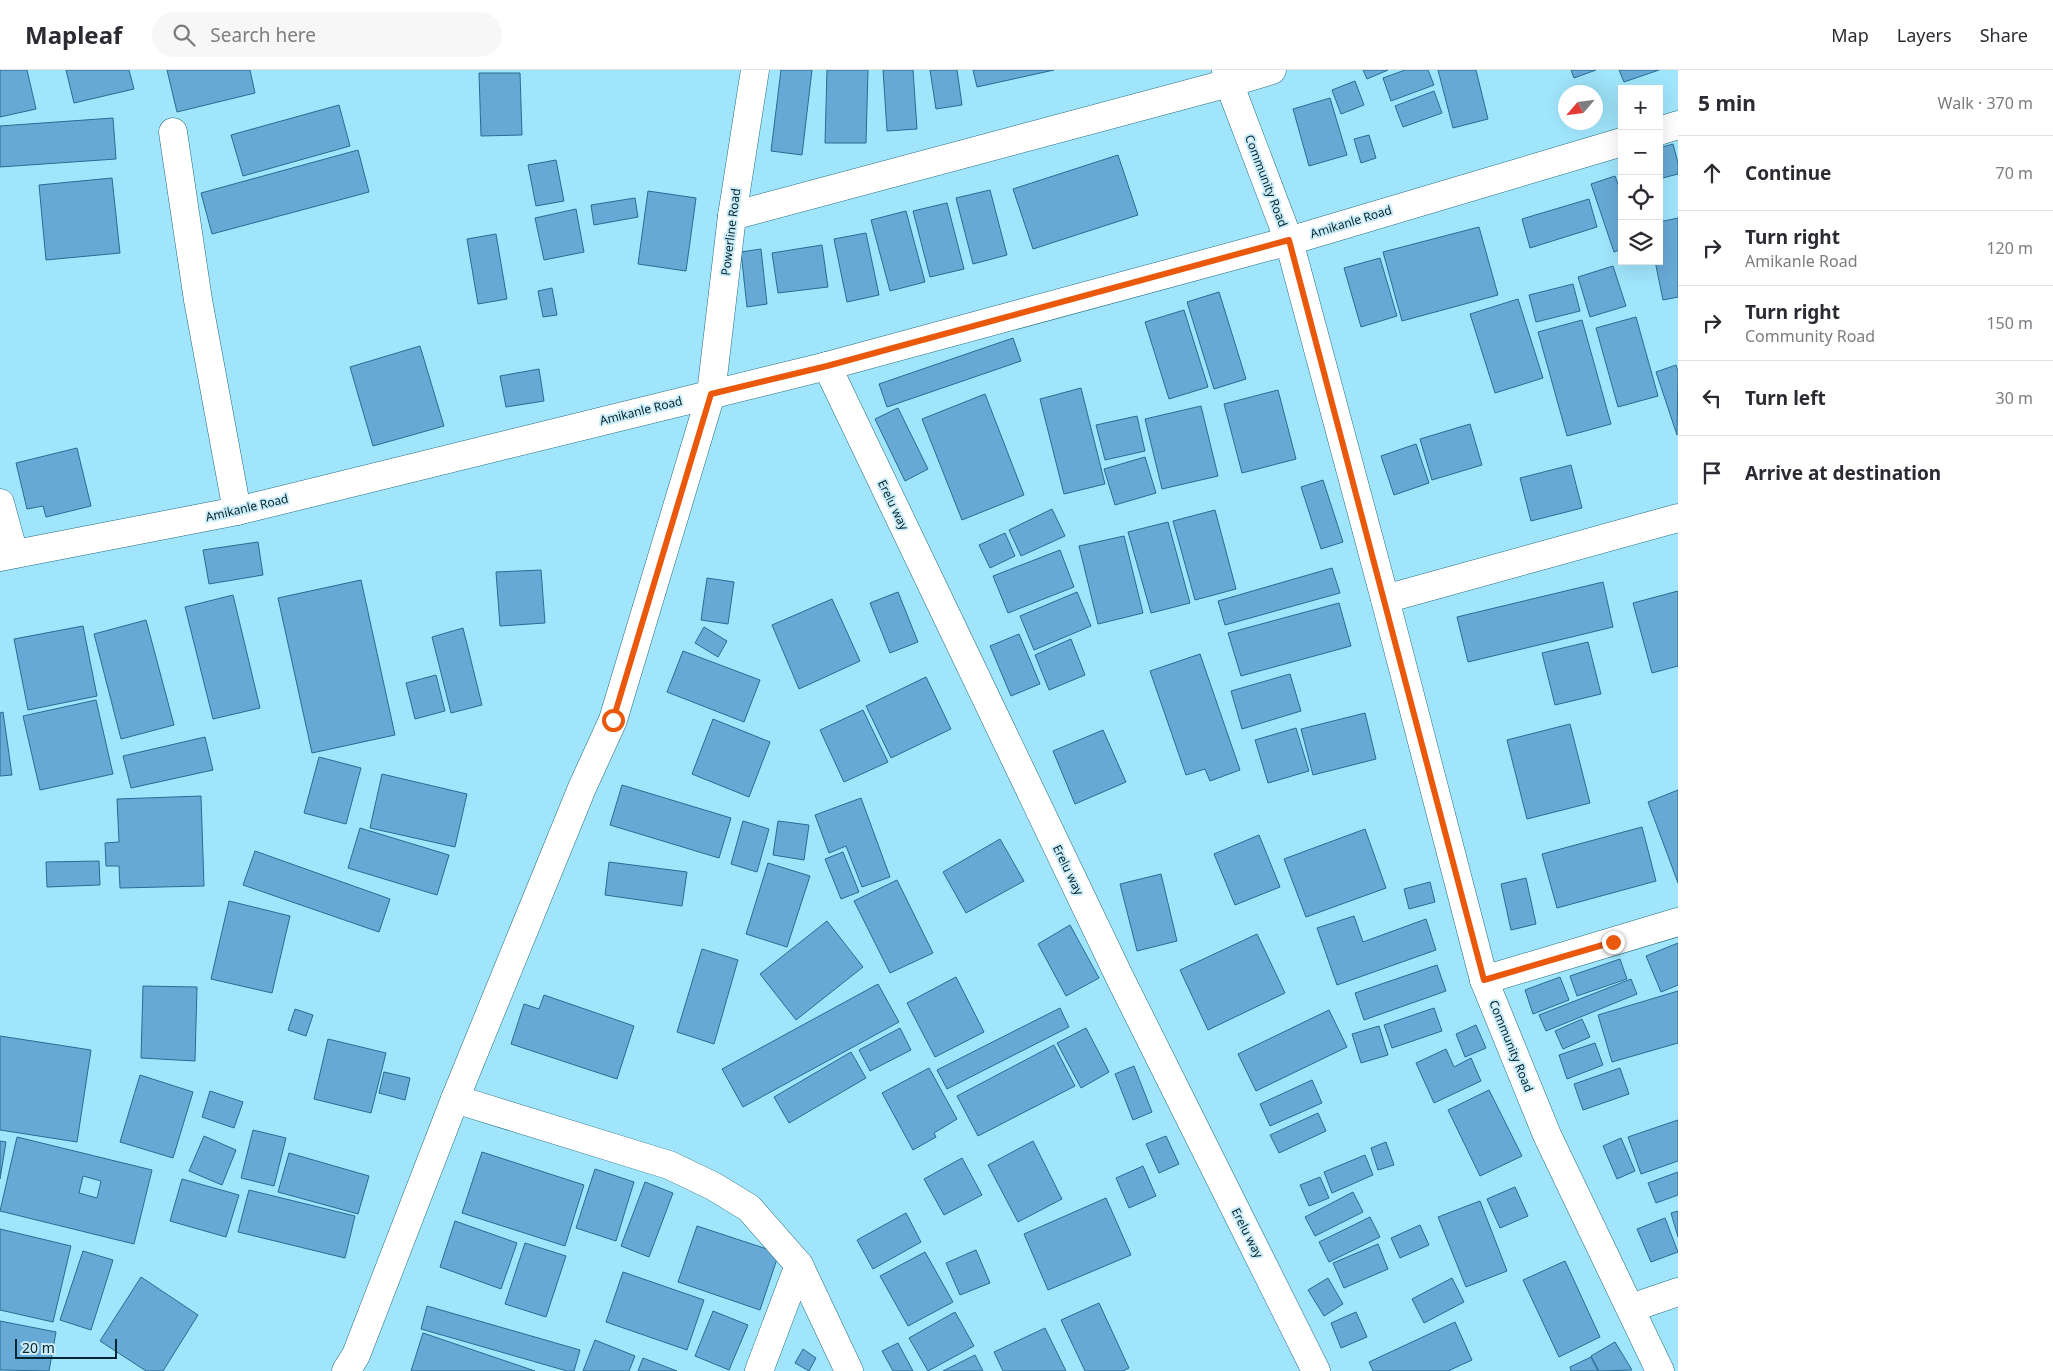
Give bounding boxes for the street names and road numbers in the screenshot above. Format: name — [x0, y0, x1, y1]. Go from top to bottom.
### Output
street label: Community Road — [1241, 132, 1292, 229]
street label: Powerline Road — [717, 187, 744, 277]
street label: Amikanle Road — [1308, 201, 1394, 242]
street label: Amikanle Road — [598, 392, 684, 429]
street label: Erelu way — [874, 477, 913, 534]
street label: Amikanle Road — [204, 490, 290, 525]
street label: Erelu way — [1049, 842, 1088, 899]
street label: Community Road — [1485, 997, 1538, 1094]
street label: Erelu way — [1228, 1205, 1268, 1262]

